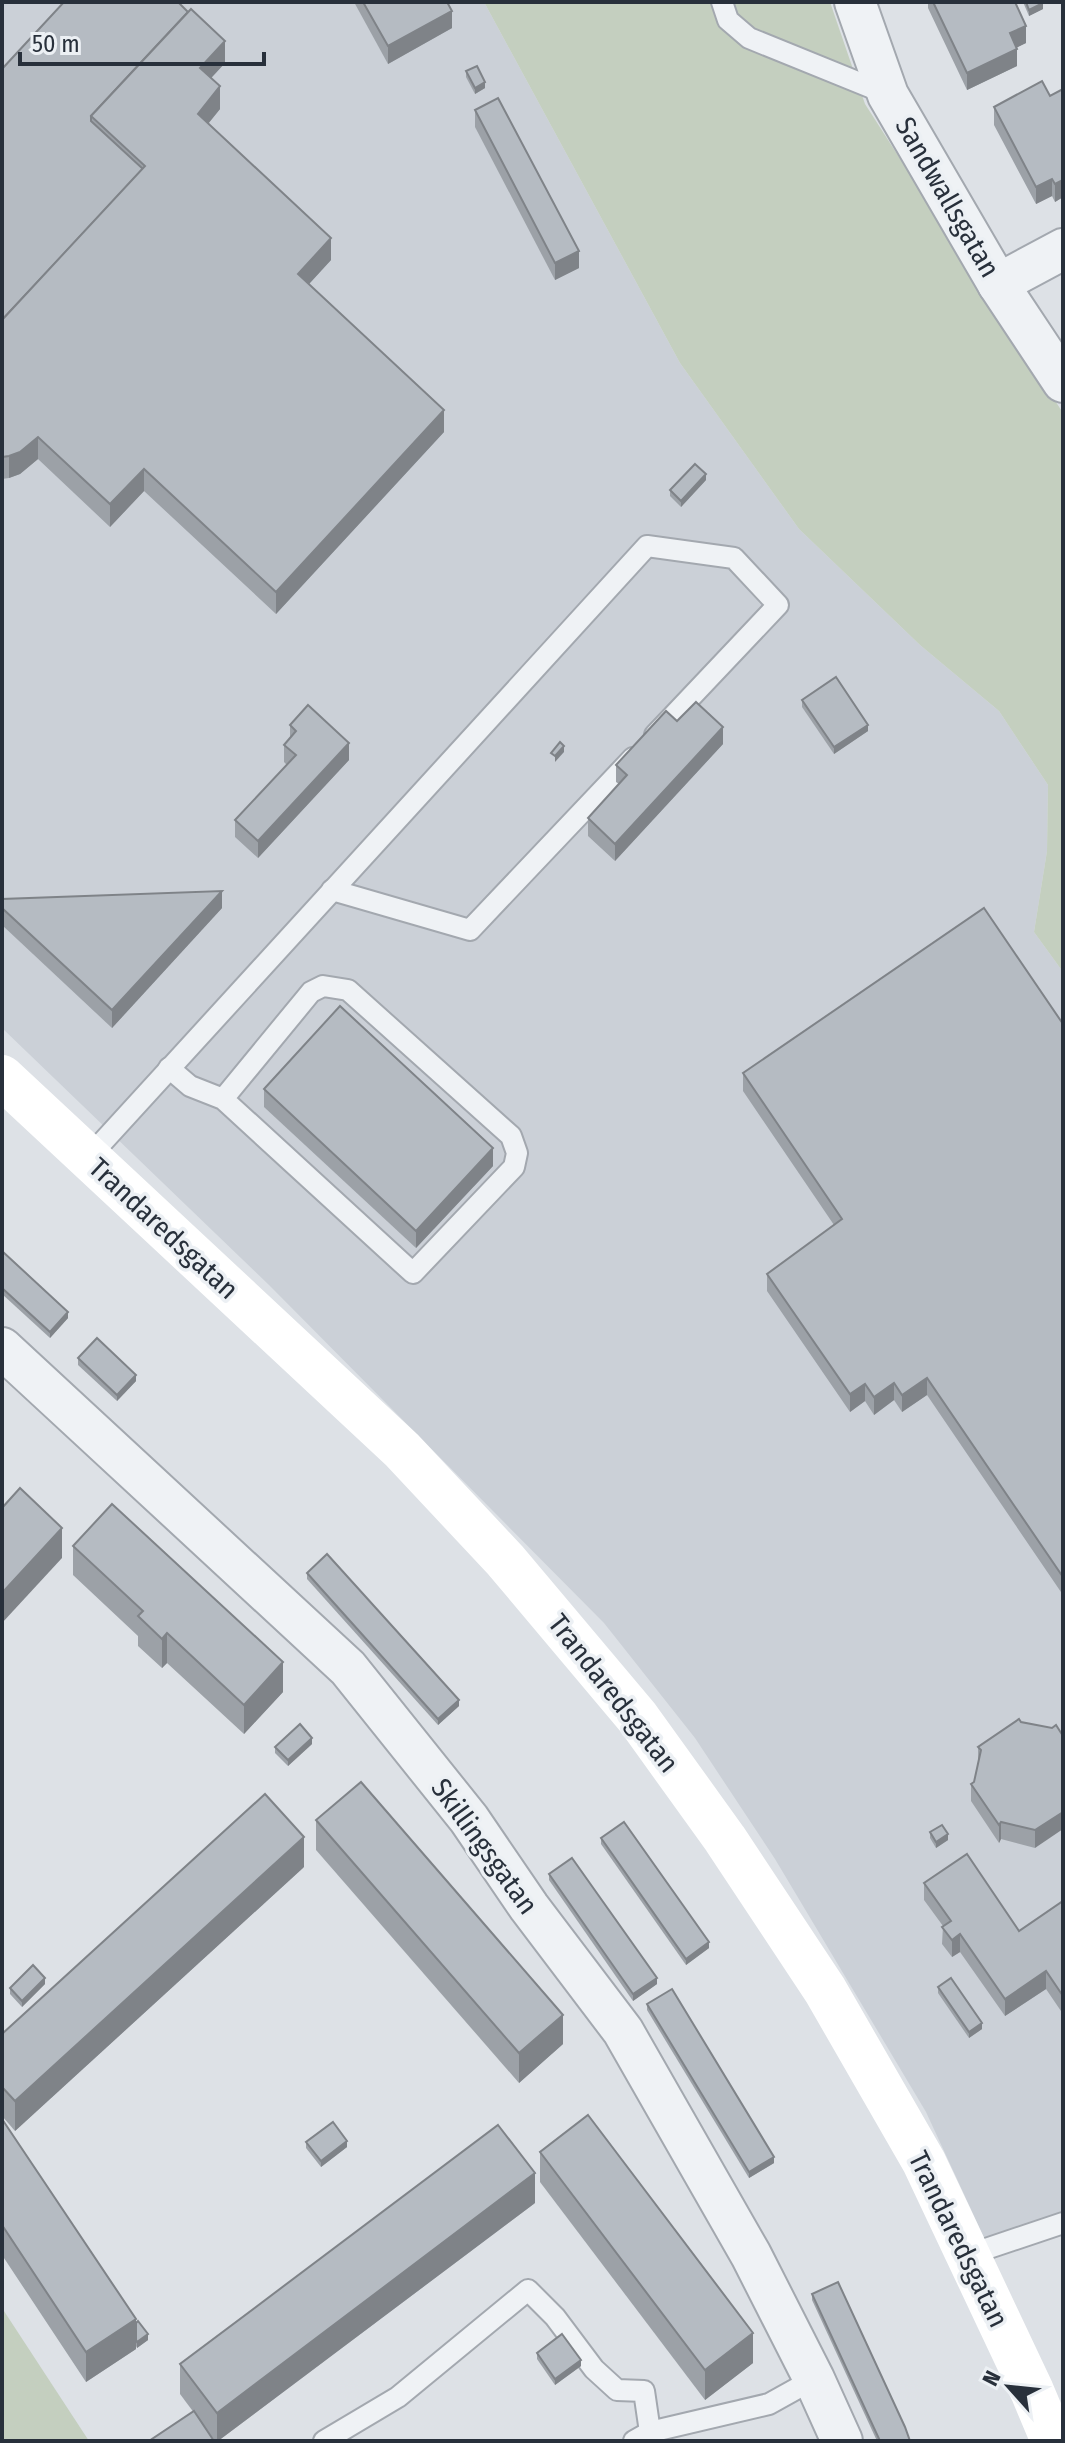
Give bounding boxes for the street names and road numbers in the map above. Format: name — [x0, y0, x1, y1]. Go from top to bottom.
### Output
street label: Sandwallsgatan — [888, 111, 1007, 283]
street label: Trandaredsgatan — [82, 1151, 245, 1306]
street label: Trandaredsgatan — [542, 1608, 686, 1779]
street label: Skillingsgatan — [424, 1772, 545, 1920]
street label: Trandaredsgatan — [902, 2146, 1015, 2333]

